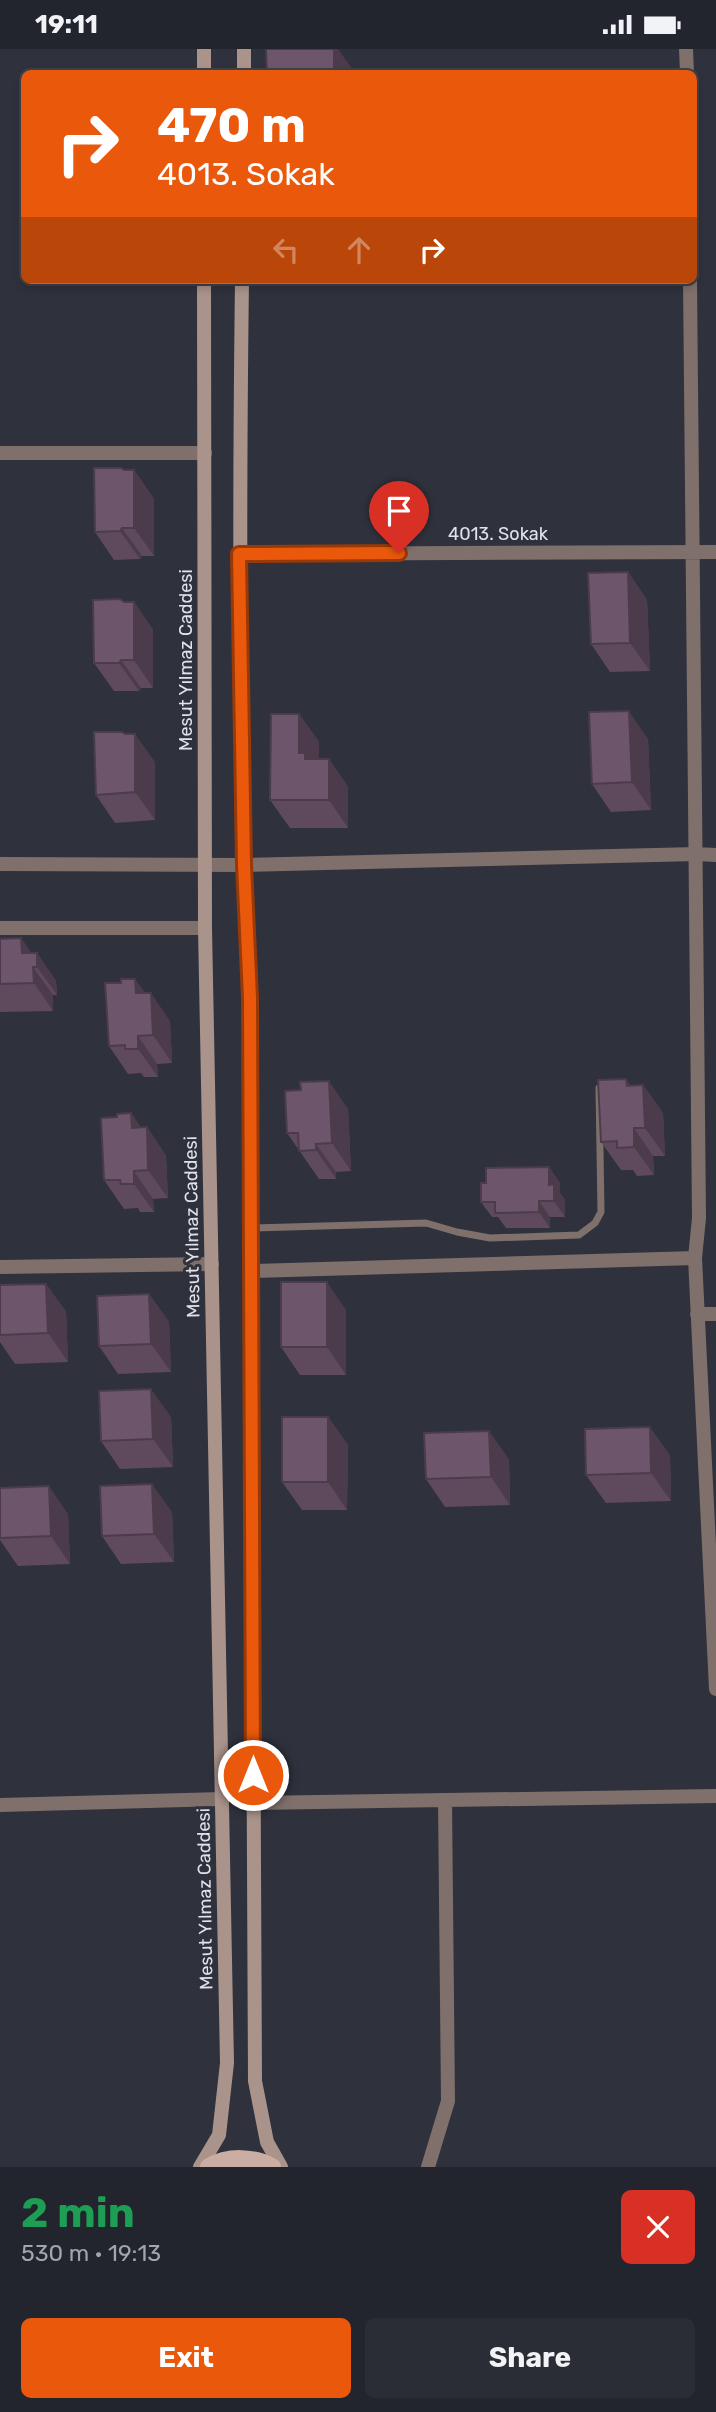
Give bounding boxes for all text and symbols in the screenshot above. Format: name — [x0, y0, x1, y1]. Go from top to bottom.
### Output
text: 19:11 — [35, 9, 98, 40]
text: 470 m — [157, 96, 306, 154]
icon: right — [42, 98, 133, 189]
text: 4013. Sokak — [157, 155, 335, 193]
icon: left — [267, 231, 305, 269]
icon: ahead — [340, 231, 378, 269]
icon: right — [413, 231, 451, 269]
pin — [369, 481, 429, 553]
icon: arrive — [380, 492, 418, 530]
street label: 4013. Sokak — [448, 523, 549, 545]
street label: Mesut Yılmaz Caddesi — [175, 569, 197, 751]
street label: Mesut Yılmaz Caddesi — [179, 1136, 205, 1318]
position arrow — [216, 1738, 290, 1812]
street label: Mesut Yılmaz Caddesi — [192, 1808, 218, 1990]
text: 2 min — [21, 2188, 135, 2238]
button: close — [621, 2190, 695, 2264]
text: 530 m · 19:13 — [21, 2239, 161, 2267]
button: Exit — [21, 2318, 351, 2398]
button: Share — [365, 2318, 695, 2398]

